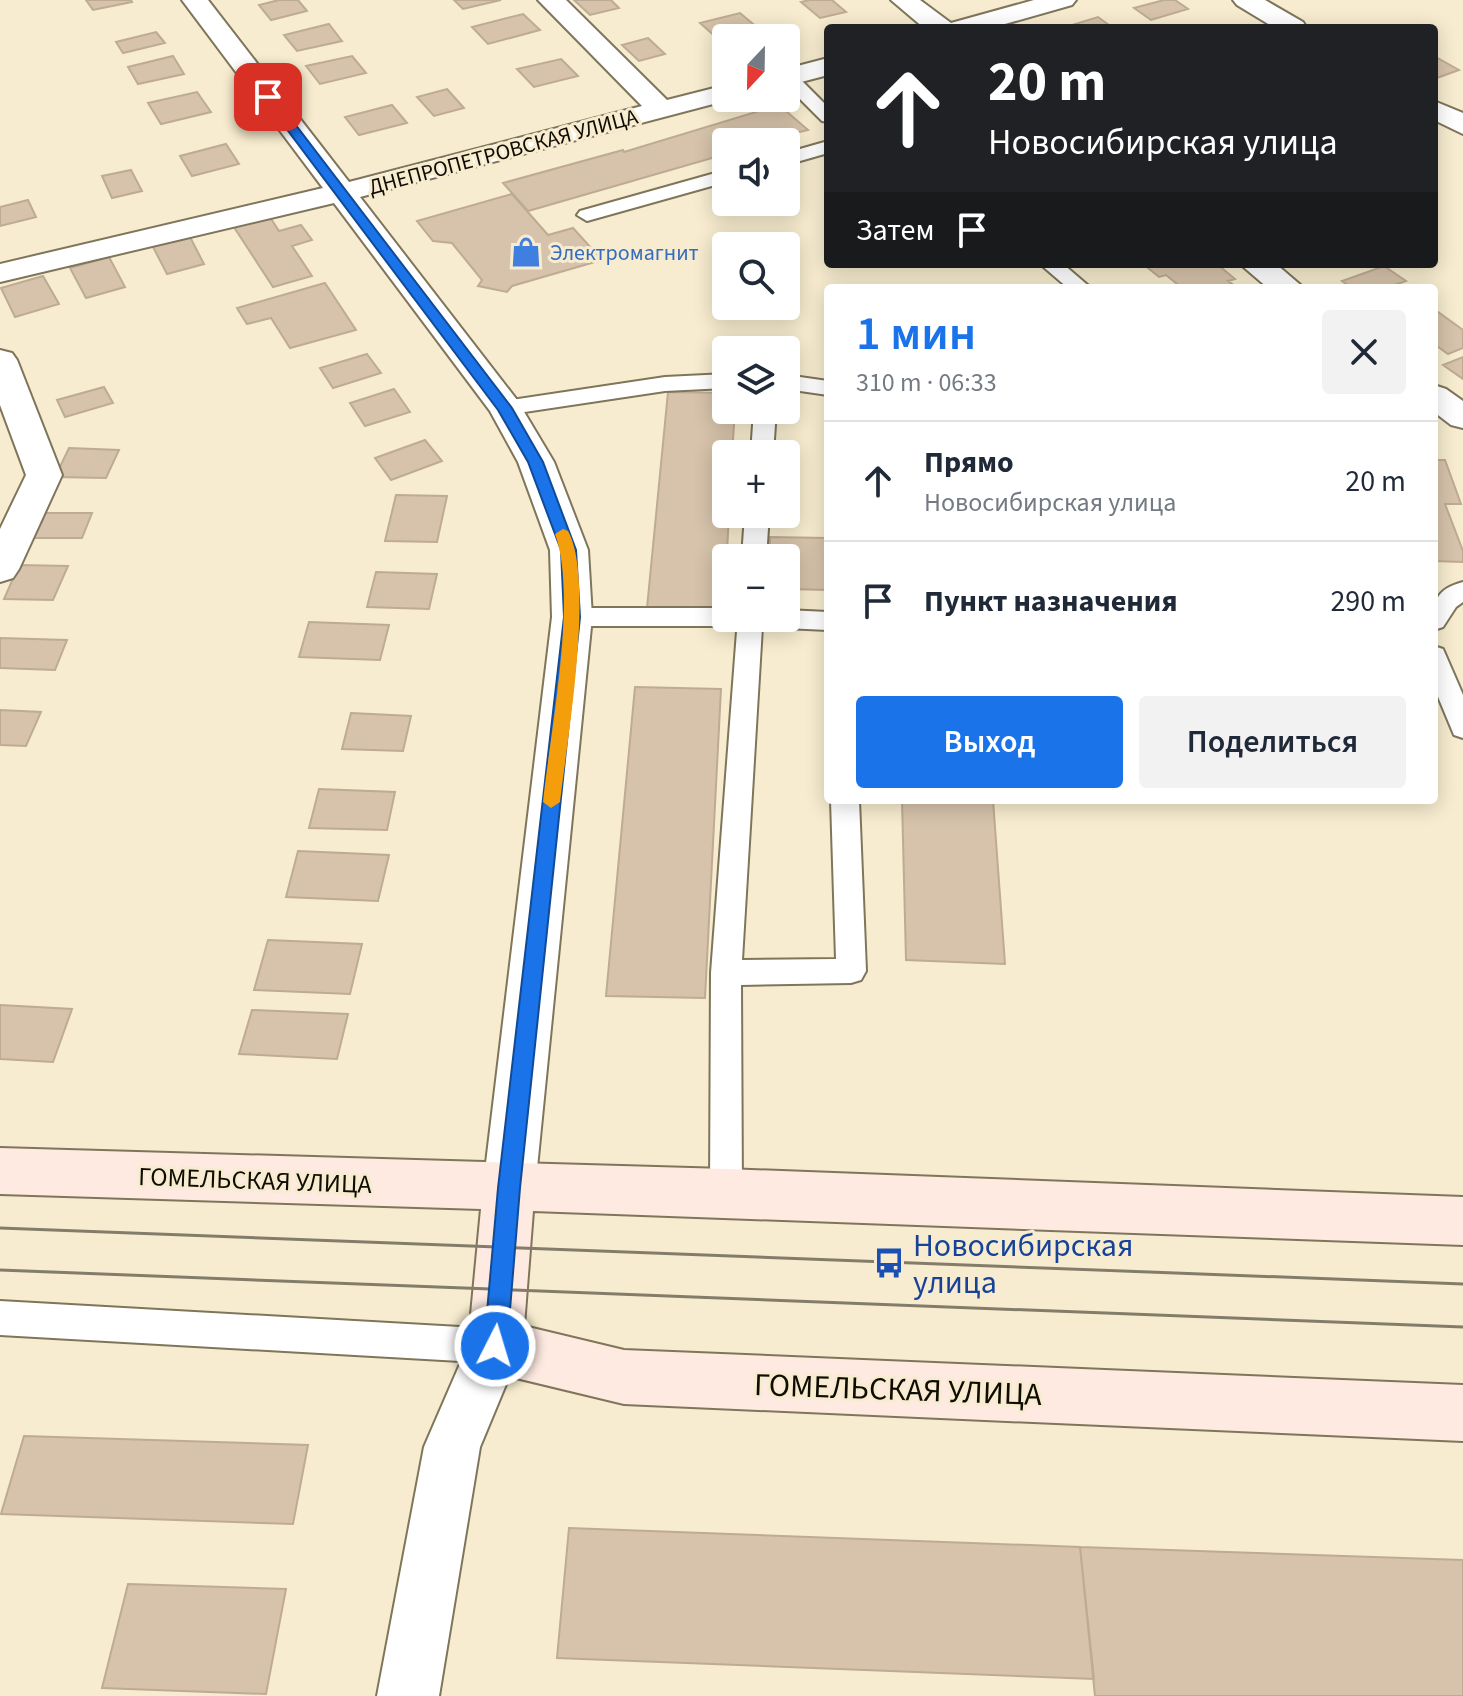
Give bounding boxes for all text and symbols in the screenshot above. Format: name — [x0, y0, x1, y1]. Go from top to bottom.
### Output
north arrow — [712, 24, 800, 112]
map controls — [712, 24, 800, 632]
text: 20 m — [988, 43, 1106, 122]
icon: ahead — [856, 56, 960, 160]
pin — [234, 63, 302, 131]
icon: arrive — [246, 75, 290, 119]
street label: ДНЕПРОПЕТРОВСКАЯ УЛИЦА — [365, 101, 641, 203]
text: Новосибирская улица — [988, 117, 1338, 168]
button: sound — [712, 128, 800, 216]
icon: arrive — [950, 208, 994, 252]
text: Затем — [856, 209, 934, 252]
button: search — [712, 232, 800, 320]
shop icon: Электромагнит — [509, 235, 543, 269]
place label: Электромагнит — [550, 237, 699, 269]
text: 1 мин — [856, 300, 976, 368]
button: close — [1322, 310, 1406, 394]
button: layers — [712, 336, 800, 424]
text: 310 m · 06:33 — [856, 364, 997, 401]
button: + — [712, 440, 800, 528]
text: Прямо — [924, 441, 1014, 484]
icon: ahead — [856, 459, 900, 503]
text: 20 m — [1345, 460, 1406, 503]
text: Новосибирская улица — [924, 484, 1176, 521]
button: − — [712, 544, 800, 632]
icon: arrive — [856, 579, 900, 623]
text: Пункт назначения — [924, 580, 1178, 623]
text: 290 m — [1330, 580, 1406, 623]
button: Выход — [856, 696, 1123, 788]
button: Поделиться — [1139, 696, 1406, 788]
street label: ГОМЕЛЬСКАЯ УЛИЦА — [138, 1158, 373, 1203]
place label: Новосибирская улица — [913, 1223, 1133, 1306]
bus stop icon: Новосибирская улица — [872, 1246, 906, 1280]
position arrow — [453, 1304, 537, 1388]
street label: ГОМЕЛЬСКАЯ УЛИЦА — [753, 1362, 1043, 1418]

